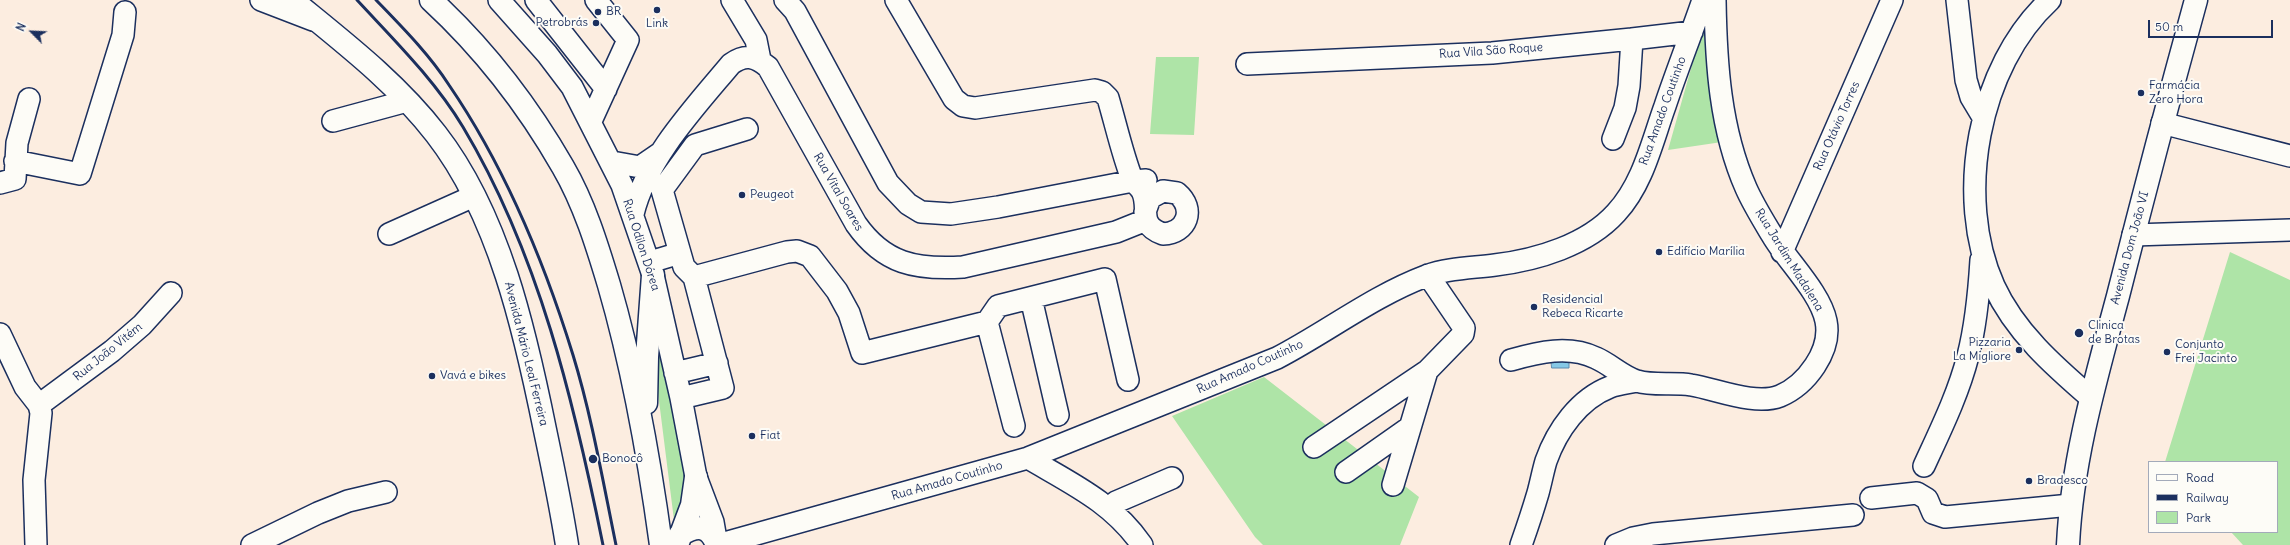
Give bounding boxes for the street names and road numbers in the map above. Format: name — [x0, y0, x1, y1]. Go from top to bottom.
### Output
street label: Rua Vila São Roque — [1439, 40, 1543, 62]
street label: Rua Amado Coutinho — [1637, 55, 1689, 167]
street label: Rua Otávio Torres — [1811, 79, 1863, 173]
street label: Rua Vital Soares — [810, 150, 866, 234]
street label: Avenida Dom João VI — [2108, 190, 2152, 306]
street label: Rua Odilon Dórea — [619, 197, 663, 293]
street label: Rua Jardim Madalena — [1752, 206, 1826, 314]
street label: Avenida Mário Leal Ferreira — [501, 281, 551, 427]
street label: Rua João Vitém — [71, 320, 145, 384]
street label: Rua Amado Coutinho — [1195, 337, 1305, 397]
street label: Rua Amado Coutinho — [890, 458, 1004, 504]

